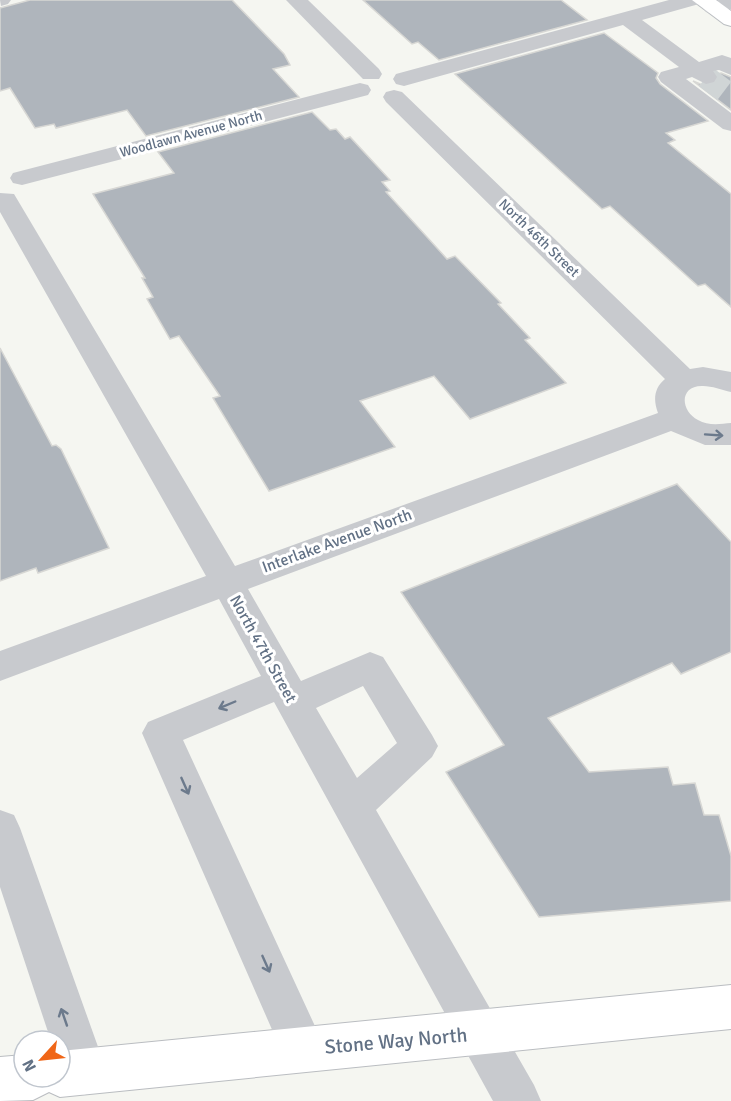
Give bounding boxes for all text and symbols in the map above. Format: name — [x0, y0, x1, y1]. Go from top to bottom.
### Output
street label: Woodlawn Avenue North — [118, 107, 264, 161]
street label: North 46th Street — [495, 195, 583, 281]
one-way arrow — [704, 430, 723, 441]
street label: Interlake Avenue North — [259, 505, 415, 577]
street label: North 47th Street — [225, 592, 301, 707]
one-way arrow — [218, 700, 237, 711]
one-way arrow — [180, 777, 192, 795]
one-way arrow — [260, 954, 272, 972]
one-way arrow — [58, 1008, 69, 1027]
street label: Stone Way North — [324, 1022, 468, 1060]
north arrow — [12, 1029, 72, 1089]
text: N — [18, 1056, 41, 1075]

